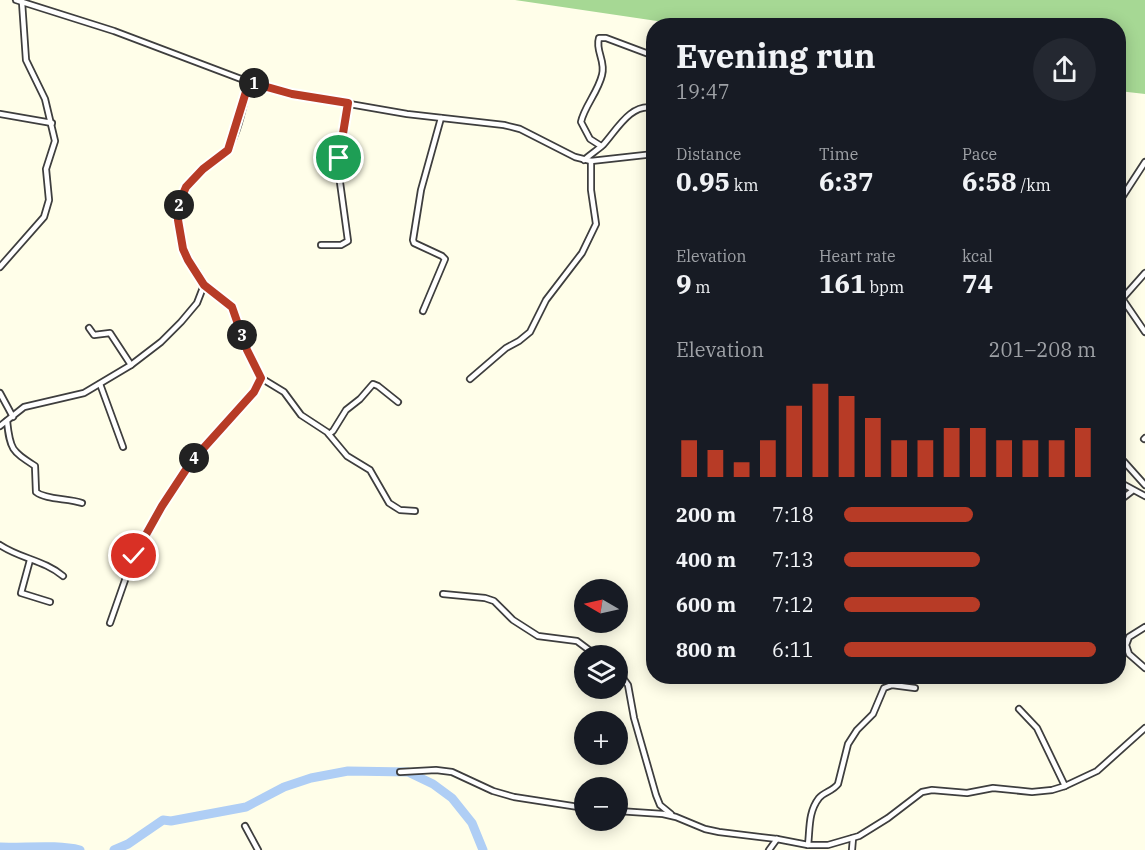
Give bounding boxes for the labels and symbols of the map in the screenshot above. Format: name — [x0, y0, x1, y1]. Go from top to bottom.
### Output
pin: 1 — [239, 68, 269, 98]
pin — [313, 132, 364, 183]
pin: 2 — [164, 190, 194, 220]
pin: 3 — [227, 320, 257, 350]
pin: 4 — [179, 443, 209, 473]
pin — [108, 530, 159, 581]
north arrow — [574, 579, 628, 633]

